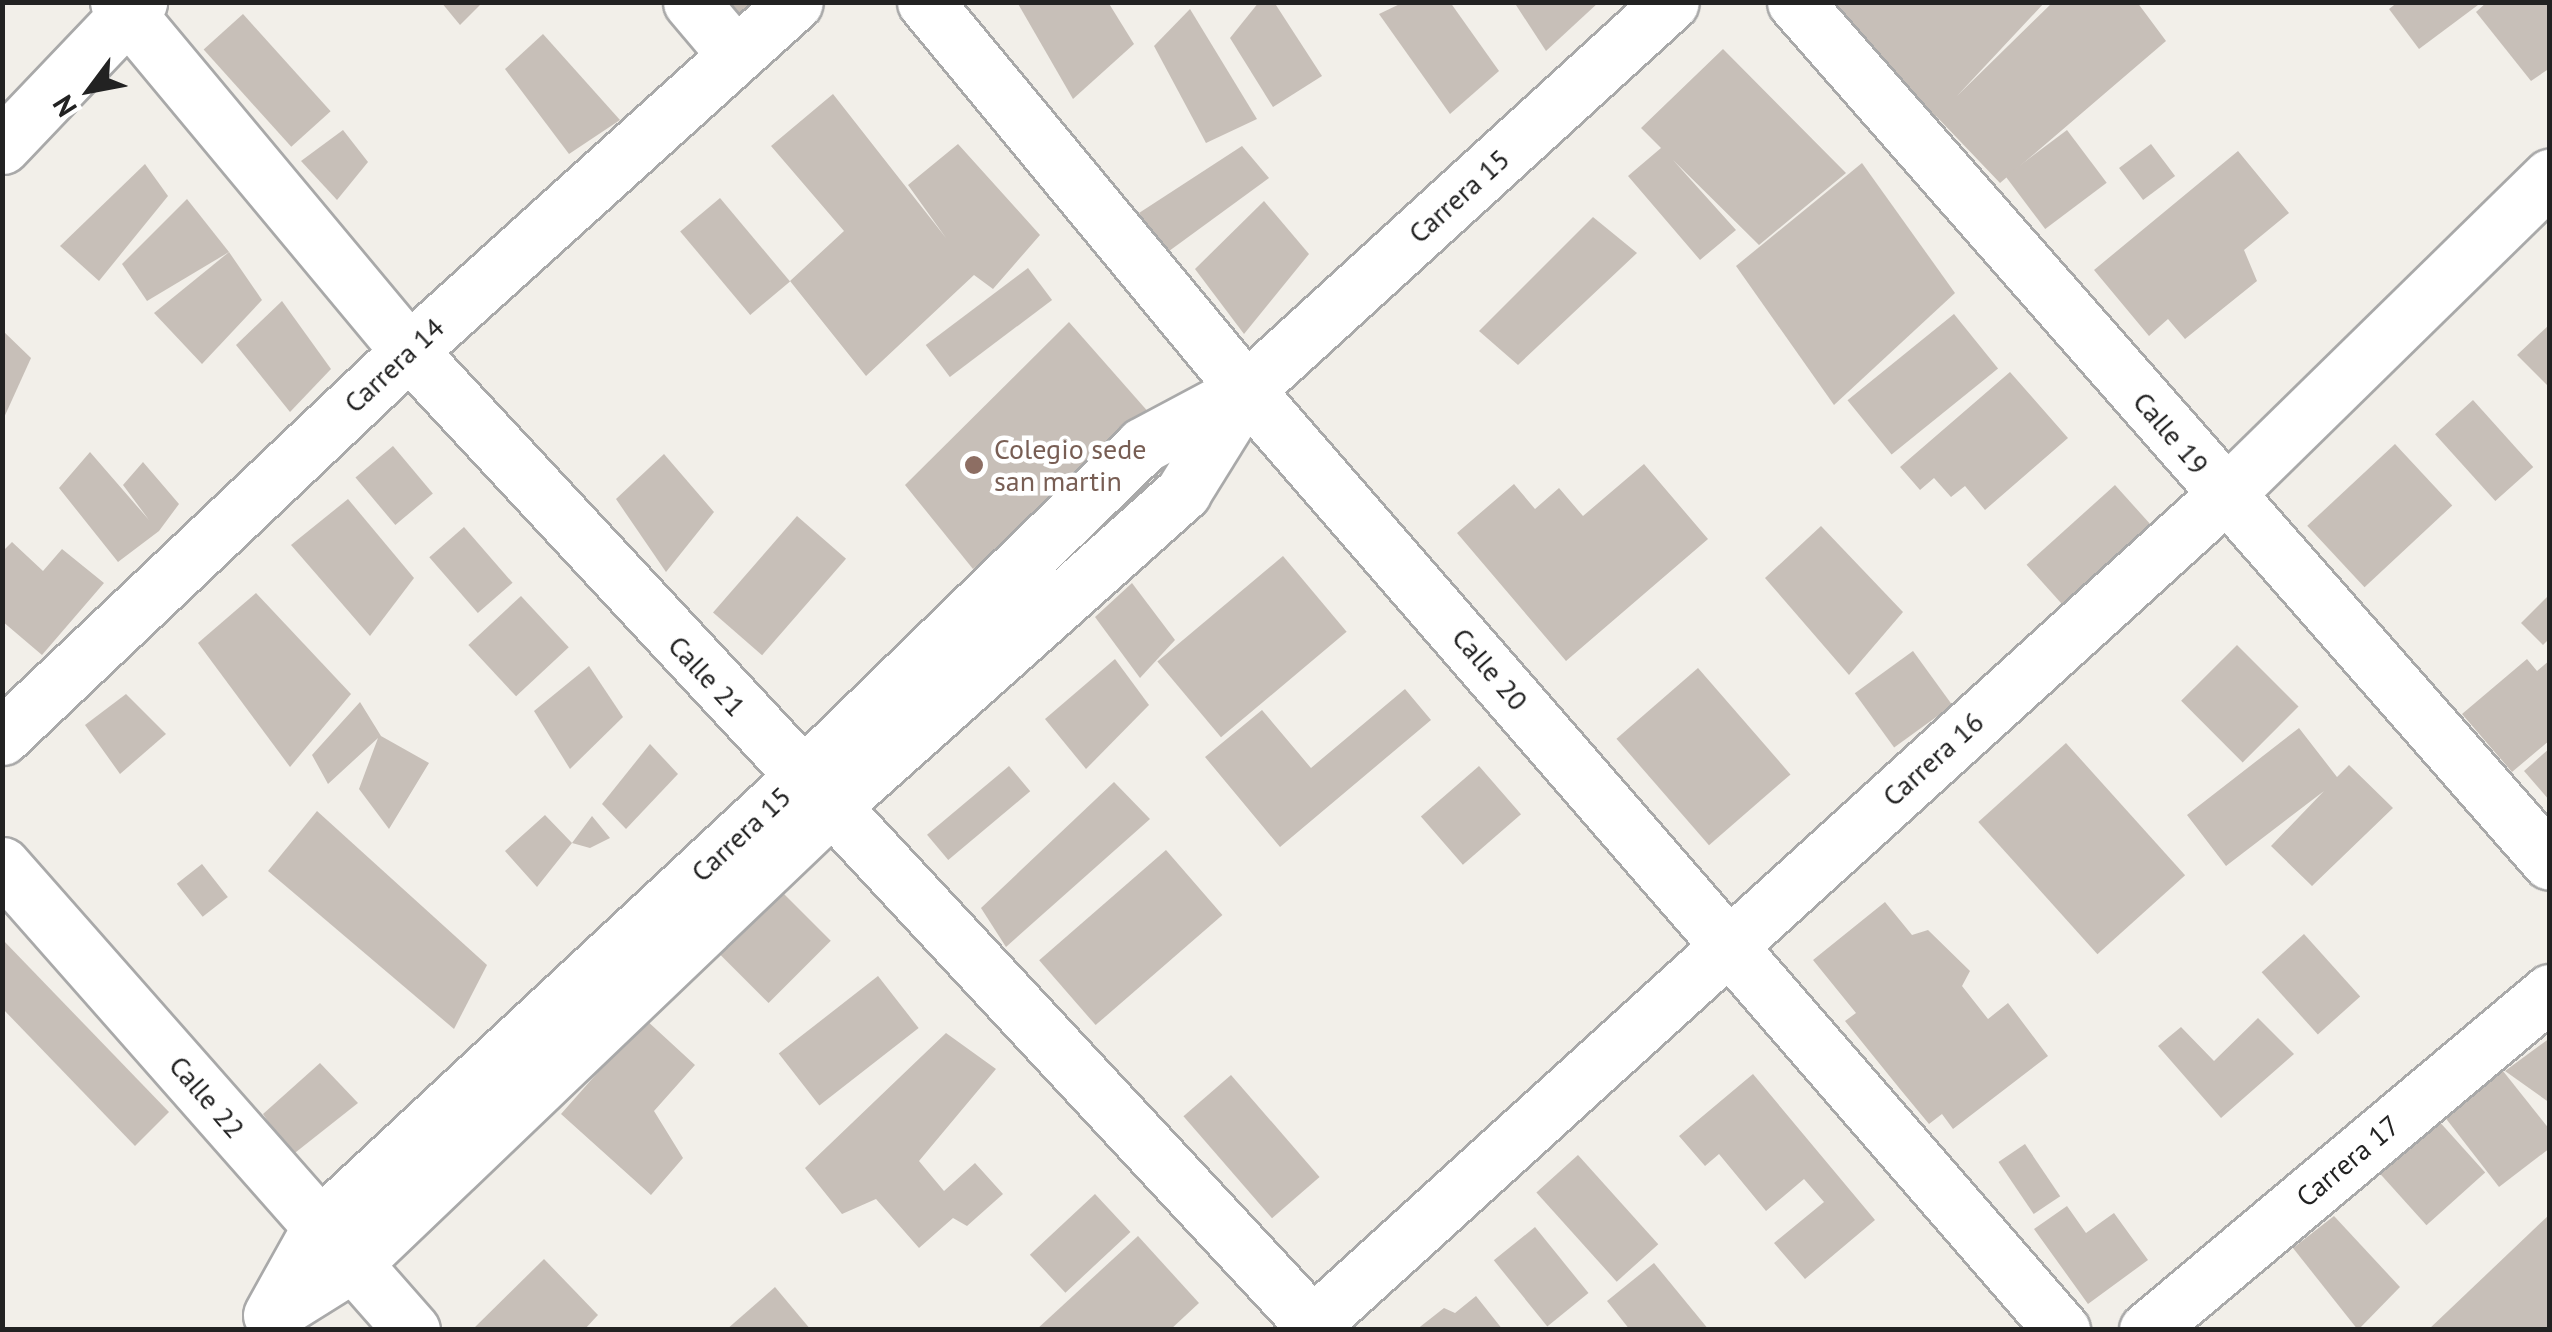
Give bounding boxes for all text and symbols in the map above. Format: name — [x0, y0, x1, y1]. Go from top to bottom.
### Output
north arrow — [40, 40, 140, 140]
text: N — [44, 89, 85, 124]
street label: Carrera 15 — [1402, 142, 1516, 250]
street label: Carrera 14 — [337, 310, 451, 420]
street label: Calle 19 — [2126, 385, 2216, 481]
place label: Colegio sede san martin — [994, 432, 1146, 498]
marker: Colegio sede san martin — [963, 454, 985, 476]
street label: Calle 20 — [1445, 621, 1535, 717]
street label: Calle 21 — [661, 629, 753, 723]
street label: Carrera 16 — [1876, 705, 1990, 813]
street label: Carrera 15 — [684, 779, 798, 889]
street label: Calle 22 — [162, 1049, 252, 1145]
street label: Carrera 17 — [2290, 1108, 2406, 1214]

